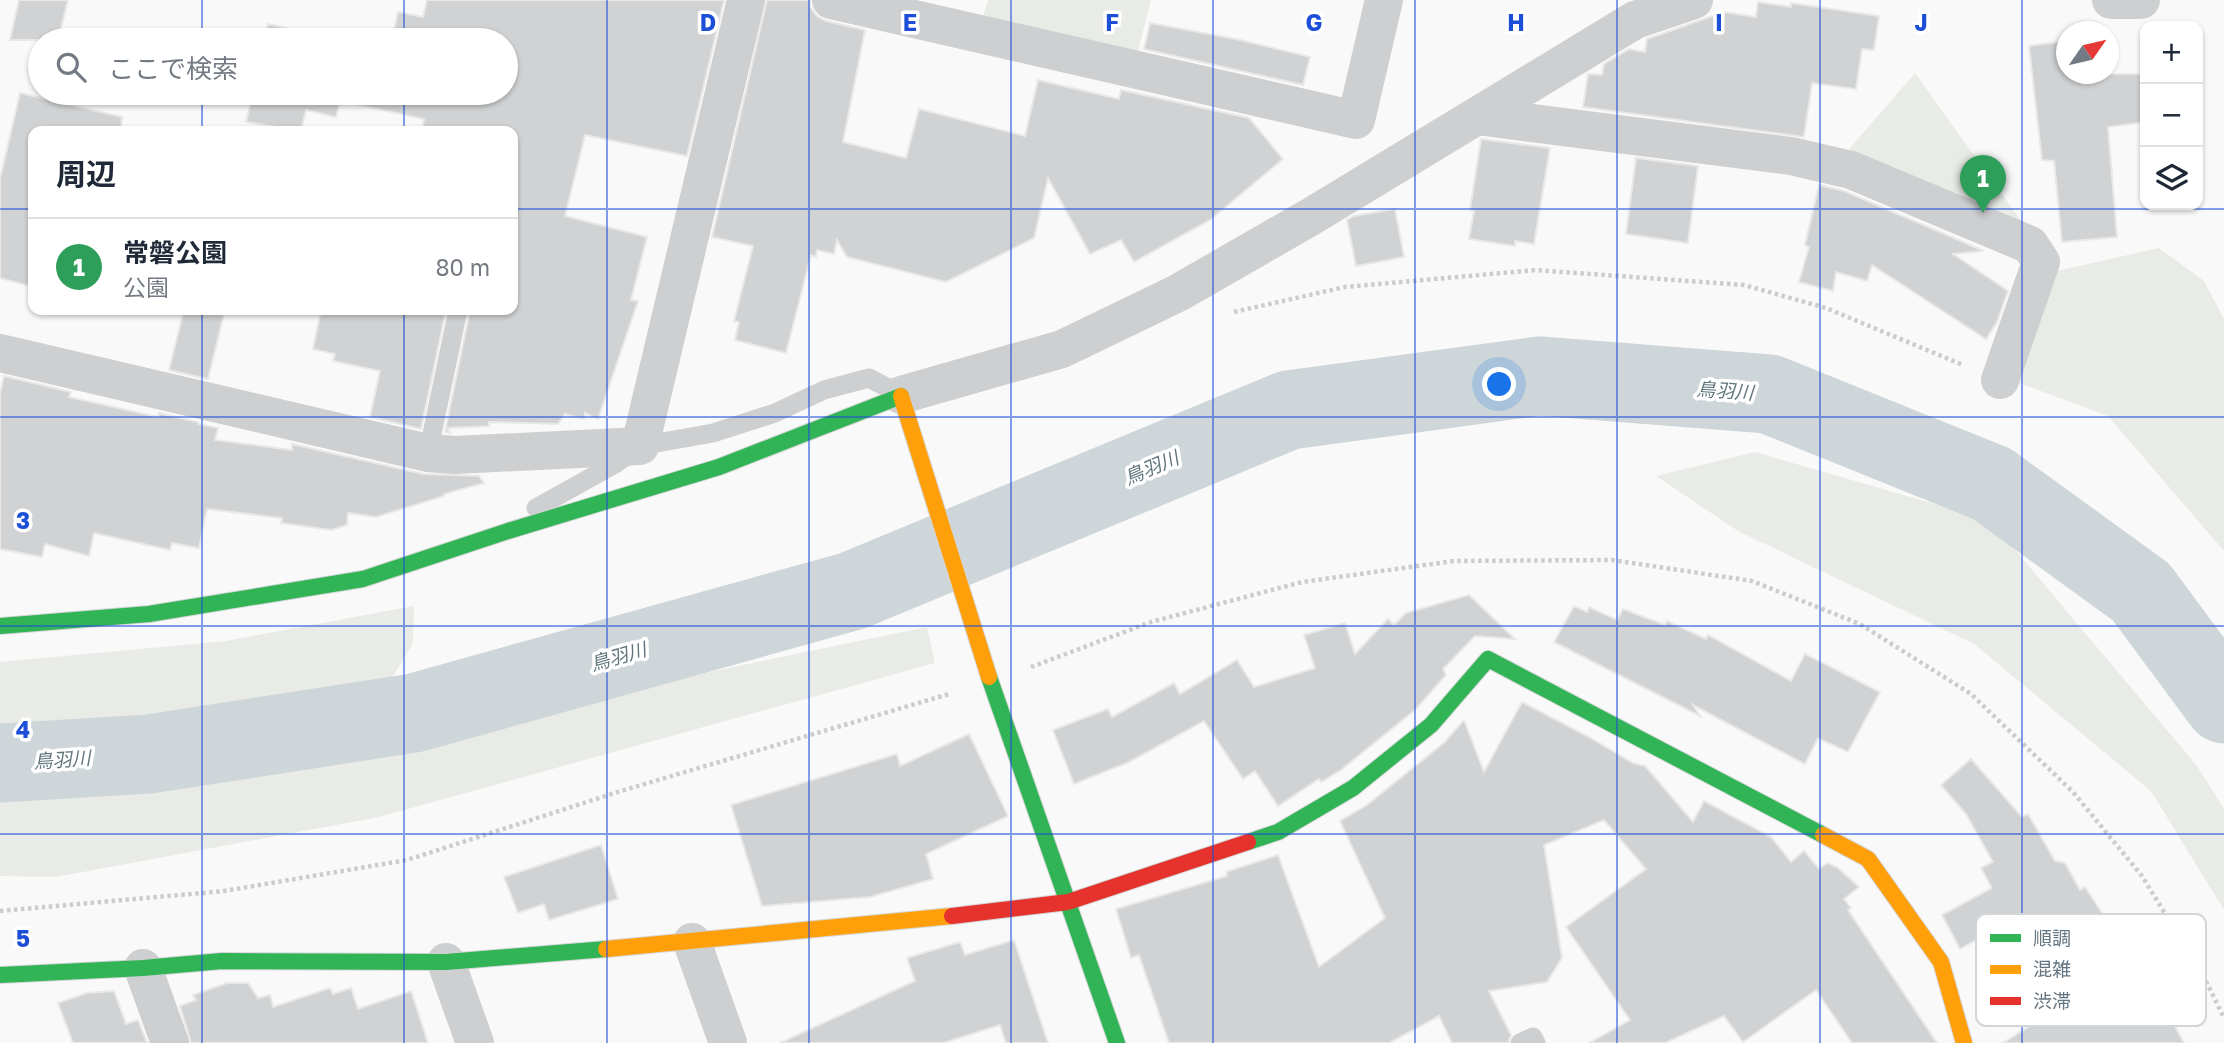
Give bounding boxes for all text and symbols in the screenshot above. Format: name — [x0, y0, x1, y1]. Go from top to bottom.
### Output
text: D — [700, 8, 716, 36]
text: E — [903, 8, 917, 36]
text: F — [1105, 8, 1119, 36]
text: G — [1306, 8, 1322, 36]
text: H — [1507, 8, 1525, 36]
text: I — [1715, 8, 1723, 36]
text: J — [1914, 8, 1928, 36]
north arrow — [2056, 21, 2119, 84]
map controls — [2140, 21, 2203, 210]
button: + — [2140, 21, 2203, 84]
search box — [28, 28, 518, 105]
icon: search — [52, 48, 90, 86]
text: ここで検索 — [108, 53, 238, 84]
button: − — [2140, 84, 2203, 147]
button: layers — [2140, 147, 2203, 210]
pin: 1 — [1960, 155, 2006, 213]
text: 周辺 — [56, 156, 116, 192]
text: 常磐公園 — [123, 237, 227, 268]
text: 1 — [73, 253, 85, 281]
text: 80 m — [436, 253, 490, 281]
text: 公園 — [123, 273, 169, 301]
your location — [1482, 367, 1516, 401]
water label: 鳥羽川 — [1696, 377, 1756, 404]
water label: 鳥羽川 — [1120, 444, 1184, 489]
text: 3 — [16, 506, 30, 534]
water label: 鳥羽川 — [587, 637, 650, 675]
text: 4 — [16, 715, 30, 743]
water label: 鳥羽川 — [33, 745, 93, 772]
legend — [1976, 914, 2206, 1026]
text: 5 — [16, 924, 30, 952]
text: 順調 — [2033, 926, 2071, 949]
text: 混雑 — [2033, 957, 2071, 980]
text: 渋滞 — [2033, 989, 2071, 1012]

